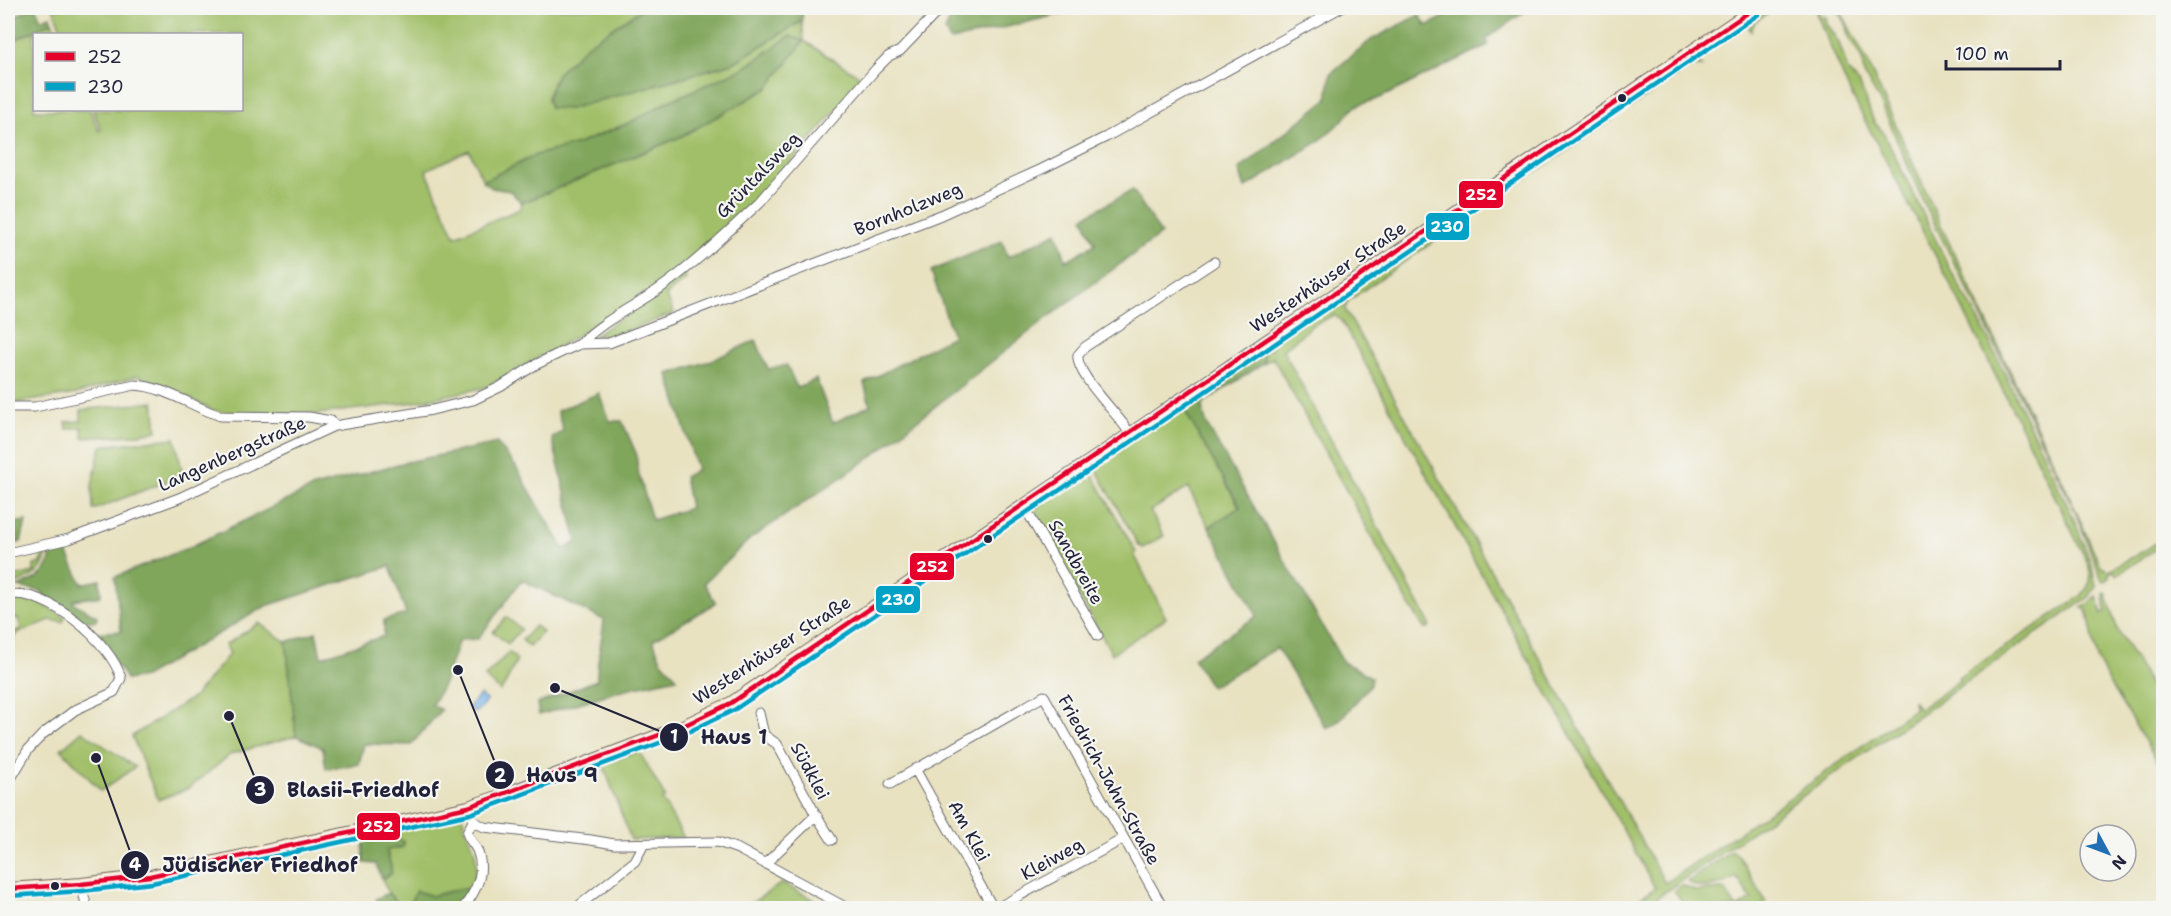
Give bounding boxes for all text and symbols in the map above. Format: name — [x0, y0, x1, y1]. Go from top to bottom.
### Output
legend — [33, 33, 243, 111]
scale bar — [1946, 33, 2060, 71]
text: 100 m — [1955, 42, 2009, 66]
text: 252 — [87, 45, 122, 69]
text: 230 — [87, 75, 124, 99]
unlabelled marker — [1616, 92, 1628, 104]
street label: Grüntalsweg — [711, 126, 805, 224]
street label: Bornholzweg — [851, 177, 965, 241]
line badge: 252 — [1458, 180, 1504, 209]
text: 252 — [1465, 184, 1497, 205]
line badge: 230 — [1425, 212, 1470, 241]
street label: Westerhäuser Straße — [1245, 216, 1411, 338]
text: 230 — [1430, 216, 1464, 237]
street label: Langenbergstraße — [154, 411, 310, 497]
street label: Sandbreite — [1043, 515, 1109, 609]
unlabelled marker — [982, 533, 994, 545]
line badge: 252 — [909, 552, 955, 581]
text: 252 — [916, 556, 948, 577]
line badge: 230 — [875, 585, 921, 614]
text: 230 — [881, 589, 915, 610]
street label: Westerhäuser Straße — [689, 590, 855, 710]
street label: Friedrich-Jahn-Straße — [1052, 691, 1166, 869]
callout: Haus 1 — [659, 718, 779, 756]
text: Haus 1 — [701, 724, 767, 750]
text: 1 — [670, 725, 678, 749]
street label: Südklei — [785, 738, 835, 804]
callout: Haus 9 — [485, 756, 610, 794]
text: Haus 9 — [526, 762, 598, 788]
text: 2 — [494, 764, 507, 788]
callout: Blasii-Friedhof — [245, 771, 451, 809]
text: Blasii-Friedhof — [287, 777, 439, 803]
text: 3 — [254, 778, 266, 802]
street label: Am Klei — [942, 796, 996, 866]
line badge: 252 — [356, 812, 401, 841]
text: 252 — [362, 816, 394, 837]
north arrow — [2078, 823, 2138, 883]
street label: Kleiweg — [1016, 832, 1088, 886]
callout: Jüdischer Friedhof — [120, 846, 369, 884]
text: N — [2107, 851, 2131, 874]
text: Jüdischer Friedhof — [162, 852, 358, 878]
text: 4 — [129, 853, 142, 877]
unlabelled marker — [49, 880, 61, 892]

